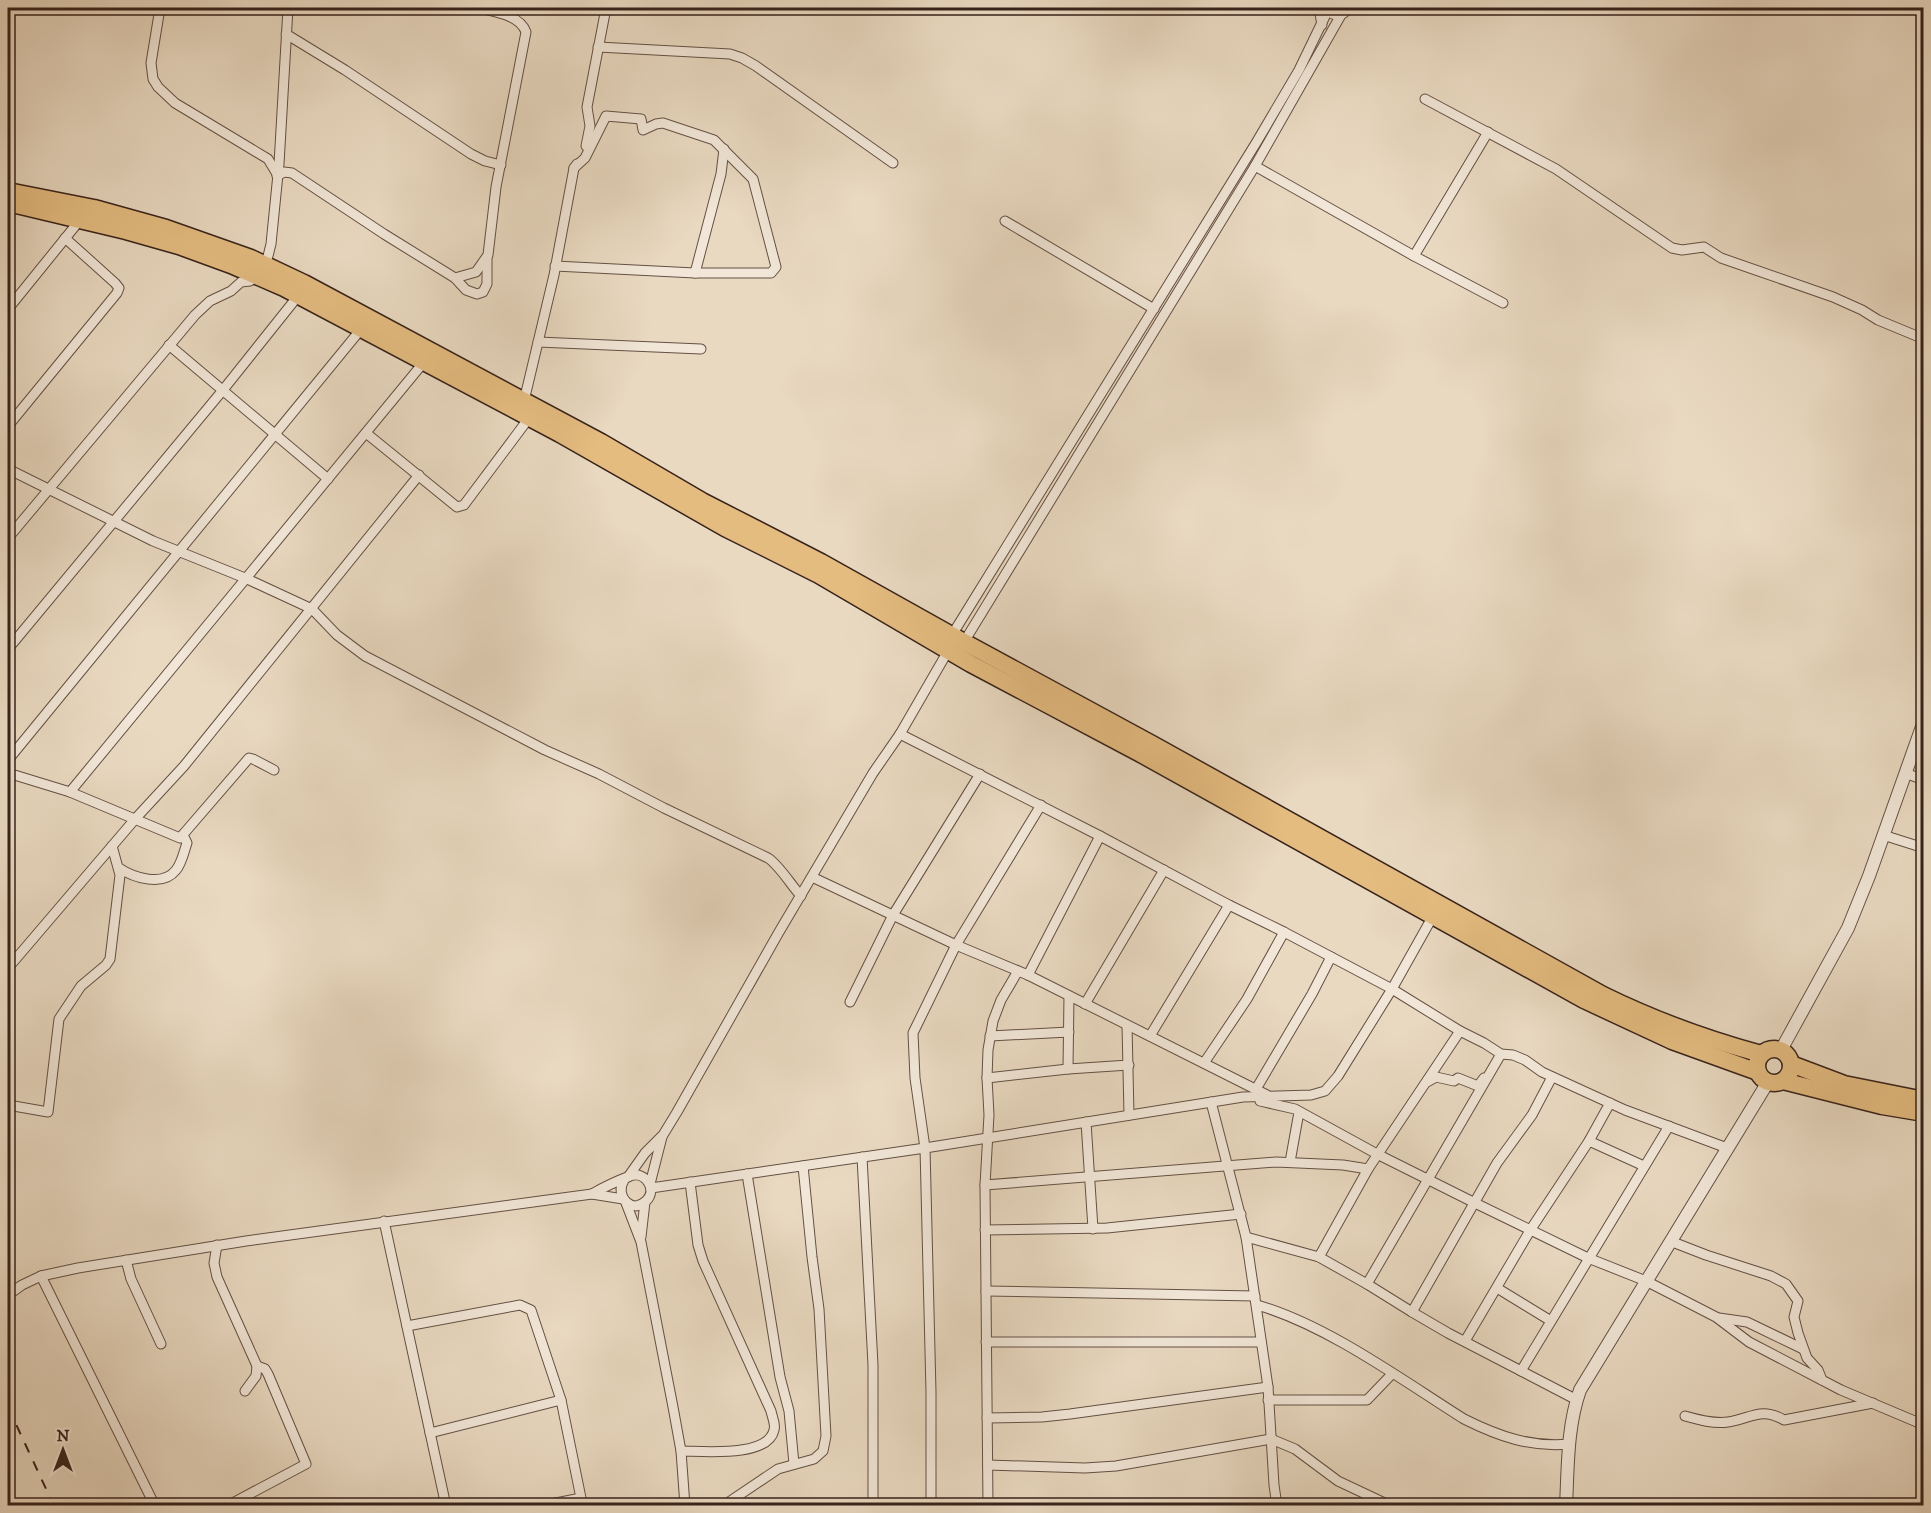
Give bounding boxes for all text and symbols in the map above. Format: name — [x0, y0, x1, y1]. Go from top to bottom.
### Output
north arrow — [33, 1420, 93, 1480]
text: N — [56, 1426, 70, 1446]

